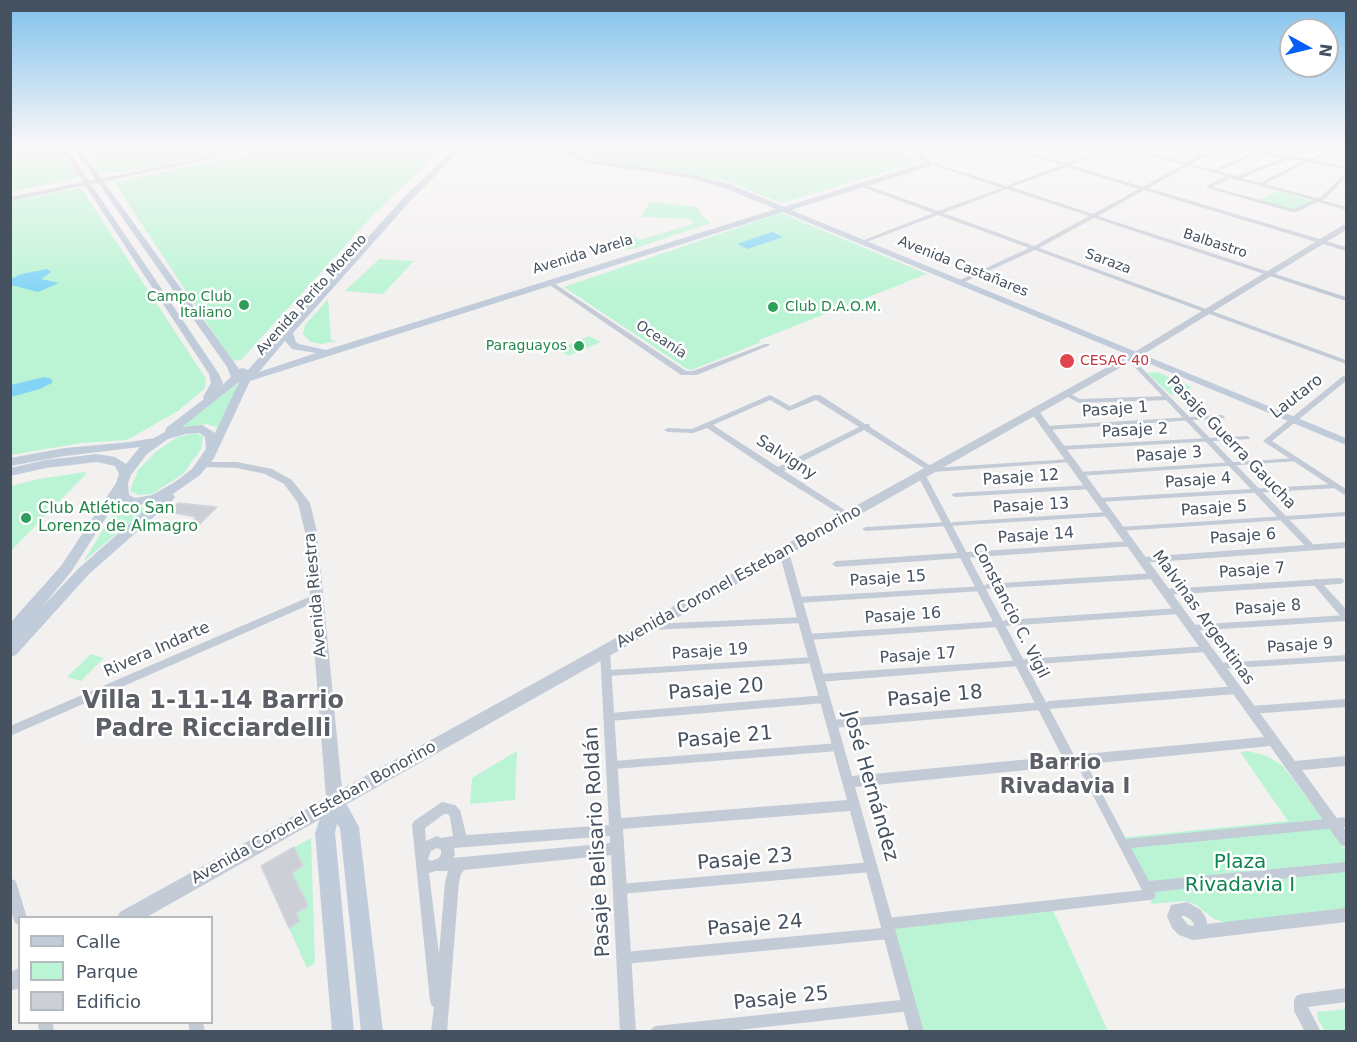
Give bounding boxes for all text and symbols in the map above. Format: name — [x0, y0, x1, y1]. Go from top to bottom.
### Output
north arrow — [1279, 18, 1339, 78]
text: N — [1315, 42, 1336, 58]
street label: Balbastro — [1181, 226, 1249, 262]
street label: Avenida Perito Moreno — [253, 231, 371, 359]
street label: Avenida Varela — [531, 232, 635, 278]
street label: Avenida Castañares — [895, 233, 1031, 301]
street label: Saraza — [1083, 246, 1133, 278]
place label: Campo Club Italiano — [147, 289, 232, 322]
marker: Campo Club Italiano — [237, 298, 251, 312]
place label: Club D.A.O.M. — [785, 299, 881, 315]
marker: Club D.A.O.M. — [766, 300, 780, 314]
street label: Oceanía — [632, 317, 690, 363]
place label: Paraguayos — [486, 338, 567, 354]
marker: Paraguayos — [572, 339, 586, 353]
marker: CESAC 40 — [1058, 352, 1076, 370]
place label: CESAC 40 — [1080, 353, 1149, 369]
street label: Lautaro — [1267, 371, 1327, 423]
street label: Pasaje Guerra Gaucha — [1162, 372, 1300, 514]
street label: Pasaje 1 — [1081, 398, 1149, 422]
street label: Pasaje 2 — [1101, 420, 1169, 442]
street label: Salvigny — [752, 431, 820, 485]
street label: Pasaje 3 — [1135, 443, 1203, 467]
street label: Pasaje 12 — [982, 466, 1060, 490]
street label: Pasaje 4 — [1164, 469, 1232, 493]
street label: Pasaje 13 — [992, 494, 1070, 518]
street label: Pasaje 5 — [1180, 497, 1248, 521]
place label: Club Atlético San Lorenzo de Almagro — [38, 499, 198, 537]
street label: Avenida Coronel Esteban Bonorino — [613, 501, 865, 653]
marker: Club Atlético San Lorenzo de Almagro — [19, 511, 33, 525]
street label: Pasaje 14 — [997, 524, 1075, 548]
street label: Pasaje 6 — [1209, 525, 1277, 549]
street label: Avenida Riestra — [301, 532, 331, 658]
street label: Constancio C. Vigil — [968, 540, 1052, 682]
street label: Malvinas Argentinas — [1148, 547, 1258, 689]
street label: Pasaje 7 — [1218, 559, 1286, 583]
street label: Pasaje 15 — [849, 567, 927, 591]
street label: Pasaje 8 — [1234, 596, 1302, 620]
street label: Pasaje 16 — [864, 604, 942, 628]
street label: Rivera Indarte — [101, 618, 213, 682]
street label: Pasaje 9 — [1266, 634, 1334, 658]
street label: Pasaje 19 — [671, 640, 749, 664]
street label: Pasaje 17 — [879, 644, 957, 668]
street label: Pasaje 20 — [667, 674, 765, 706]
street label: Pasaje 18 — [886, 681, 984, 713]
district label: Villa 1-11-14 Barrio Padre Ricciardelli — [82, 688, 344, 744]
street label: José Hernández — [837, 708, 903, 864]
street label: Pasaje 21 — [676, 722, 774, 754]
street label: Pasaje Belisario Roldán — [580, 726, 616, 958]
street label: Avenida Coronel Esteban Bonorino — [188, 737, 440, 889]
district label: Barrio Rivadavia I — [1000, 751, 1130, 801]
street label: Pasaje 23 — [696, 844, 794, 876]
park label: Plaza Rivadavia I — [1185, 851, 1295, 898]
street label: Pasaje 24 — [706, 910, 804, 942]
legend — [18, 916, 213, 1024]
text: Calle — [76, 931, 121, 952]
text: Parque — [76, 961, 138, 982]
street label: Pasaje 25 — [732, 982, 830, 1016]
text: Edificio — [76, 991, 141, 1012]

